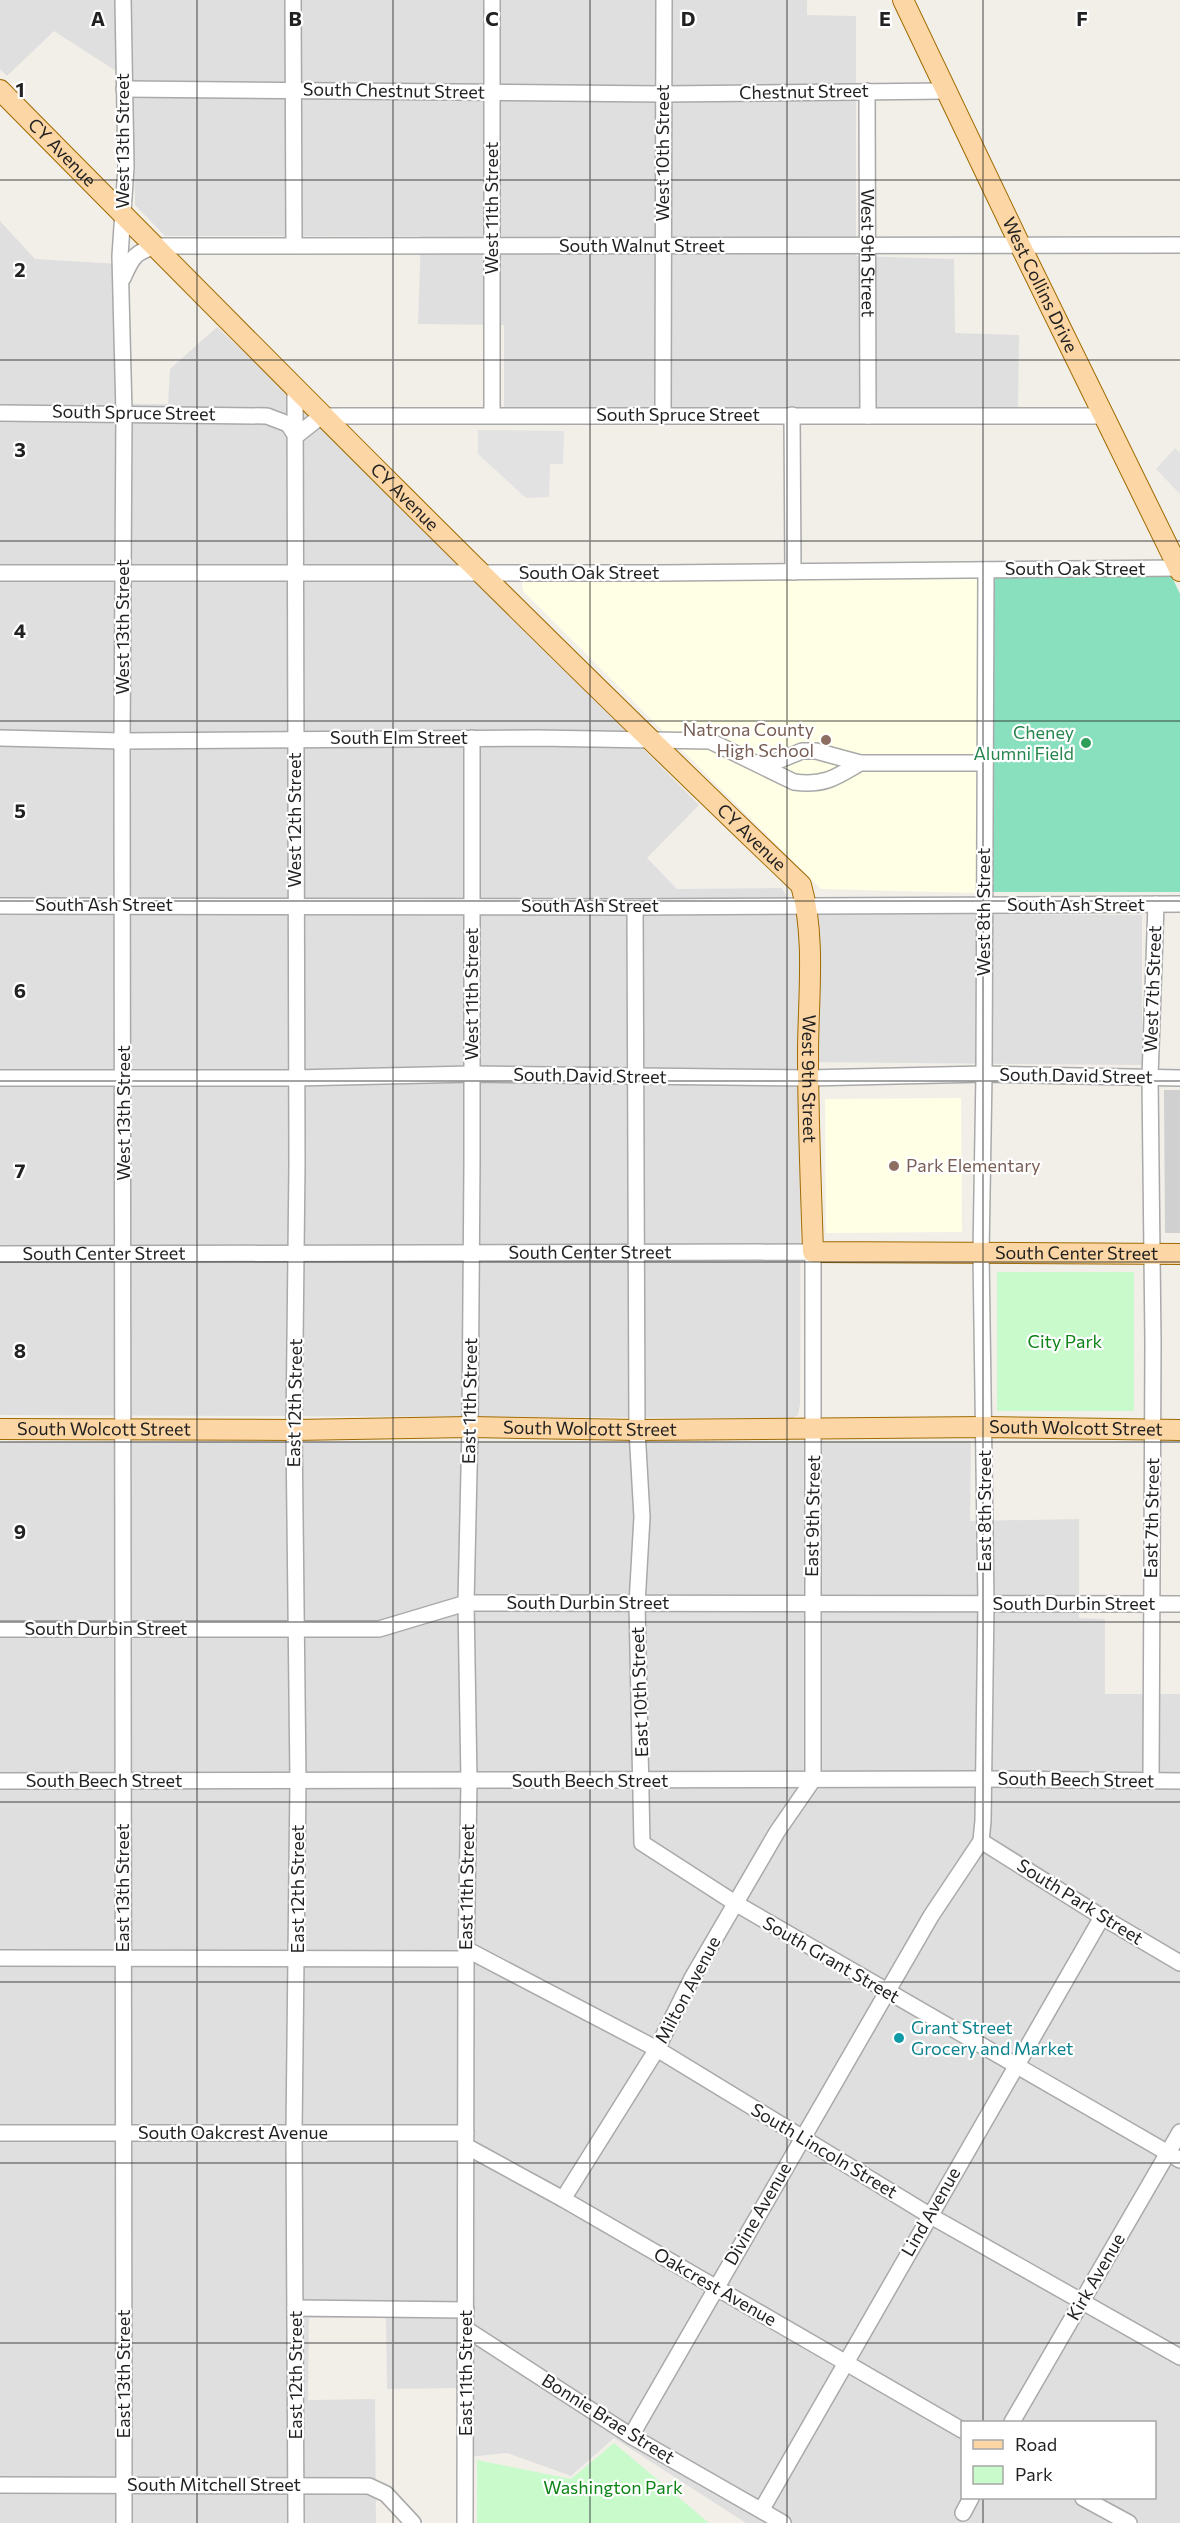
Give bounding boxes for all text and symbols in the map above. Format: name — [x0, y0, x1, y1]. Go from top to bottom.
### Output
text: A — [91, 6, 105, 30]
text: B — [288, 6, 302, 30]
text: C — [485, 6, 499, 30]
text: D — [681, 6, 695, 30]
text: E — [879, 6, 891, 30]
text: F — [1076, 6, 1088, 30]
street label: West 13th Street — [111, 73, 133, 209]
text: 1 — [15, 77, 25, 101]
street label: South Chestnut Street — [303, 77, 485, 103]
street label: Chestnut Street — [739, 79, 869, 103]
street label: West 10th Street — [651, 84, 673, 222]
street label: CY Avenue — [24, 113, 101, 191]
street label: West 11th Street — [480, 142, 502, 274]
street label: West 9th Street — [857, 189, 880, 317]
street label: West Collins Drive — [998, 213, 1083, 356]
street label: South Walnut Street — [559, 234, 725, 256]
text: 2 — [14, 257, 26, 281]
street label: South Spruce Street — [52, 400, 216, 424]
street label: South Spruce Street — [596, 403, 760, 425]
text: 3 — [14, 437, 26, 461]
street label: CY Avenue — [367, 458, 444, 535]
street label: South Oak Street — [1005, 557, 1145, 579]
street label: West 13th Street — [111, 559, 133, 695]
street label: South Oak Street — [519, 561, 659, 583]
text: 4 — [14, 618, 26, 642]
place label: Natrona County High School — [683, 718, 814, 761]
place label: Cheney Alumni Field — [973, 721, 1074, 764]
street label: South Elm Street — [330, 726, 468, 748]
marker: Natrona County High School — [819, 733, 833, 747]
marker: Cheney Alumni Field — [1079, 736, 1093, 750]
street label: West 12th Street — [283, 752, 305, 888]
text: 5 — [14, 798, 26, 822]
street label: CY Avenue — [713, 799, 791, 875]
street label: West 8th Street — [972, 848, 994, 976]
street label: South Ash Street — [35, 893, 173, 915]
street label: South Ash Street — [1007, 893, 1145, 915]
street label: South Ash Street — [521, 894, 659, 916]
street label: West 7th Street — [1139, 925, 1165, 1053]
street label: West 11th Street — [460, 928, 482, 1060]
text: 6 — [14, 978, 26, 1002]
street label: West 9th Street — [798, 1014, 821, 1143]
street label: West 13th Street — [112, 1045, 134, 1181]
street label: South David Street — [513, 1063, 667, 1087]
street label: South David Street — [999, 1063, 1153, 1087]
place label: Park Elementary — [906, 1154, 1041, 1176]
text: 7 — [15, 1158, 26, 1182]
marker: Park Elementary — [887, 1159, 901, 1173]
street label: South Center Street — [508, 1240, 672, 1263]
street label: South Center Street — [995, 1241, 1158, 1264]
street label: South Center Street — [22, 1242, 186, 1264]
park label: City Park — [1028, 1330, 1103, 1352]
text: 8 — [14, 1338, 26, 1362]
street label: East 12th Street — [282, 1338, 306, 1468]
street label: East 11th Street — [457, 1338, 481, 1464]
street label: South Wolcott Street — [989, 1415, 1163, 1440]
street label: South Wolcott Street — [503, 1416, 677, 1440]
street label: South Wolcott Street — [17, 1417, 191, 1440]
street label: East 8th Street — [973, 1450, 995, 1572]
street label: East 9th Street — [800, 1455, 824, 1577]
street label: East 7th Street — [1139, 1458, 1163, 1578]
text: 9 — [14, 1519, 26, 1543]
street label: South Durbin Street — [507, 1591, 669, 1613]
street label: South Durbin Street — [993, 1592, 1155, 1614]
street label: South Durbin Street — [25, 1617, 187, 1639]
street label: East 10th Street — [626, 1626, 652, 1758]
street label: South Beech Street — [998, 1767, 1155, 1791]
street label: South Beech Street — [26, 1769, 182, 1791]
street label: South Beech Street — [512, 1769, 668, 1791]
street label: East 13th Street — [111, 1823, 133, 1953]
street label: East 11th Street — [454, 1824, 478, 1950]
street label: East 12th Street — [286, 1825, 308, 1953]
street label: South Park Street — [1013, 1854, 1148, 1949]
street label: South Grant Street — [759, 1911, 904, 2007]
street label: Milton Avenue — [650, 1932, 725, 2047]
place label: Grant Street Grocery and Market — [911, 2016, 1074, 2059]
marker: Grant Street Grocery and Market — [892, 2031, 906, 2045]
street label: South Lincoln Street — [747, 2098, 902, 2202]
street label: South Oakcrest Avenue — [138, 2121, 328, 2143]
street label: Divine Avenue — [719, 2158, 795, 2269]
street label: Lind Avenue — [896, 2163, 964, 2260]
street label: Kirk Avenue — [1061, 2229, 1129, 2324]
street label: Oakcrest Avenue — [650, 2242, 781, 2330]
street label: East 13th Street — [112, 2309, 134, 2439]
street label: East 11th Street — [454, 2310, 476, 2436]
street label: East 12th Street — [284, 2311, 306, 2439]
street label: Bonnie Brae Street — [538, 2368, 679, 2468]
legend — [961, 2421, 1156, 2499]
text: Road — [1015, 2433, 1057, 2455]
text: Park — [1015, 2463, 1053, 2485]
street label: South Mitchell Street — [127, 2473, 301, 2495]
park label: Washington Park — [543, 2476, 683, 2498]

